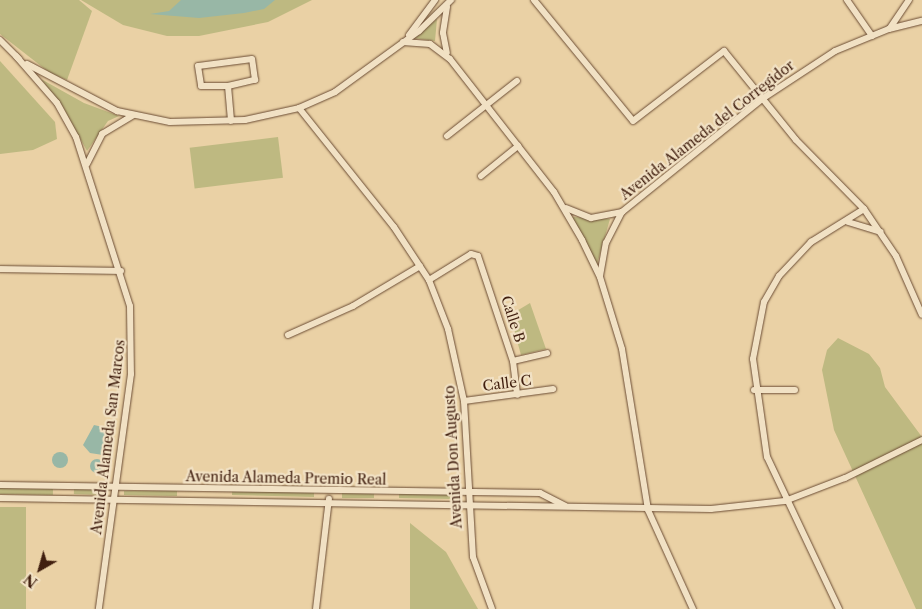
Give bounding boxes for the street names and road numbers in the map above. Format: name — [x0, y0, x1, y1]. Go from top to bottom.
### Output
street label: Avenida Alameda del Corregidor — [616, 56, 798, 204]
street label: Calle B — [498, 294, 528, 344]
street label: Avenida Alameda San Marcos — [88, 338, 128, 536]
street label: Calle C — [482, 372, 532, 394]
street label: Avenida Don Augusto — [441, 385, 465, 529]
street label: Avenida Alameda Premio Real — [185, 468, 387, 488]

